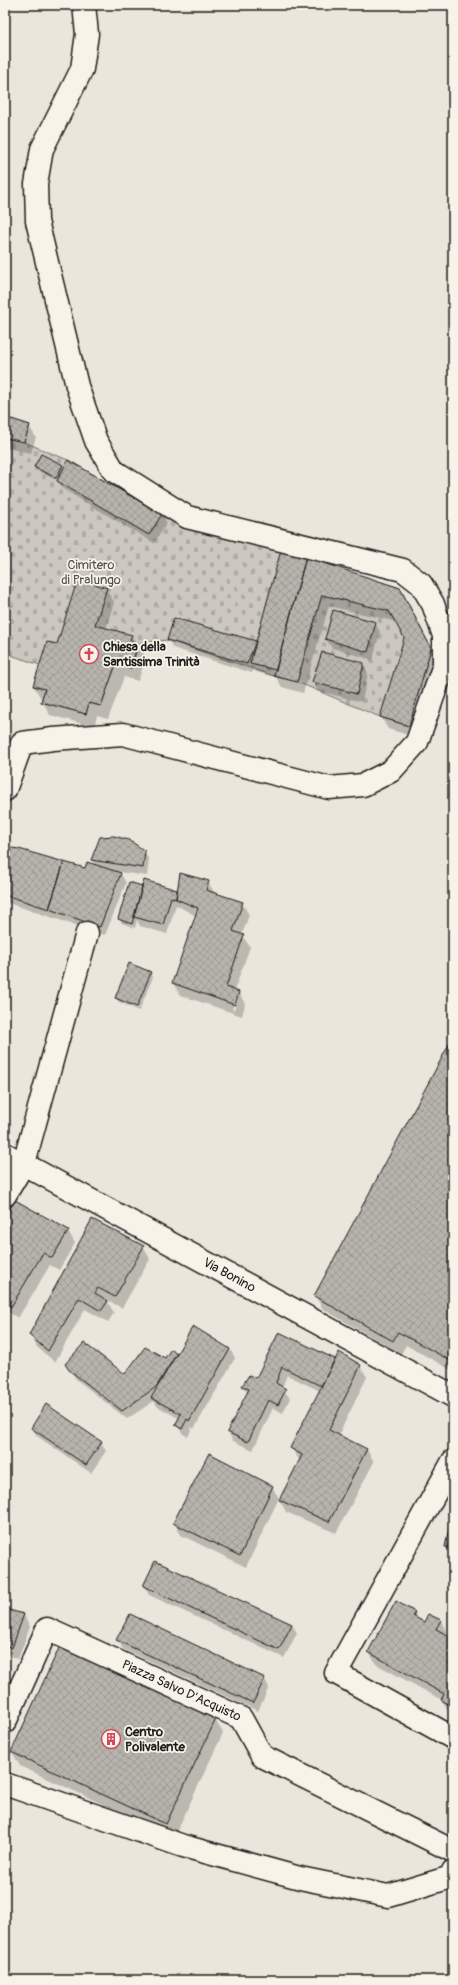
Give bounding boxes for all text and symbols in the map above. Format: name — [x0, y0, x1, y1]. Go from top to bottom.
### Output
park label: Cimitero di Pralungo — [61, 557, 121, 588]
place label: Chiesa della Santissima Trinità — [103, 639, 200, 670]
church icon: Chiesa della Santissima Trinità — [78, 643, 100, 665]
street label: Via Bonino — [200, 1255, 258, 1296]
street label: Piazza Salvo D'Acquisto — [119, 1656, 244, 1725]
place label: Centro Polivalente — [125, 1724, 186, 1755]
building icon: Centro Polivalente — [100, 1728, 122, 1750]

